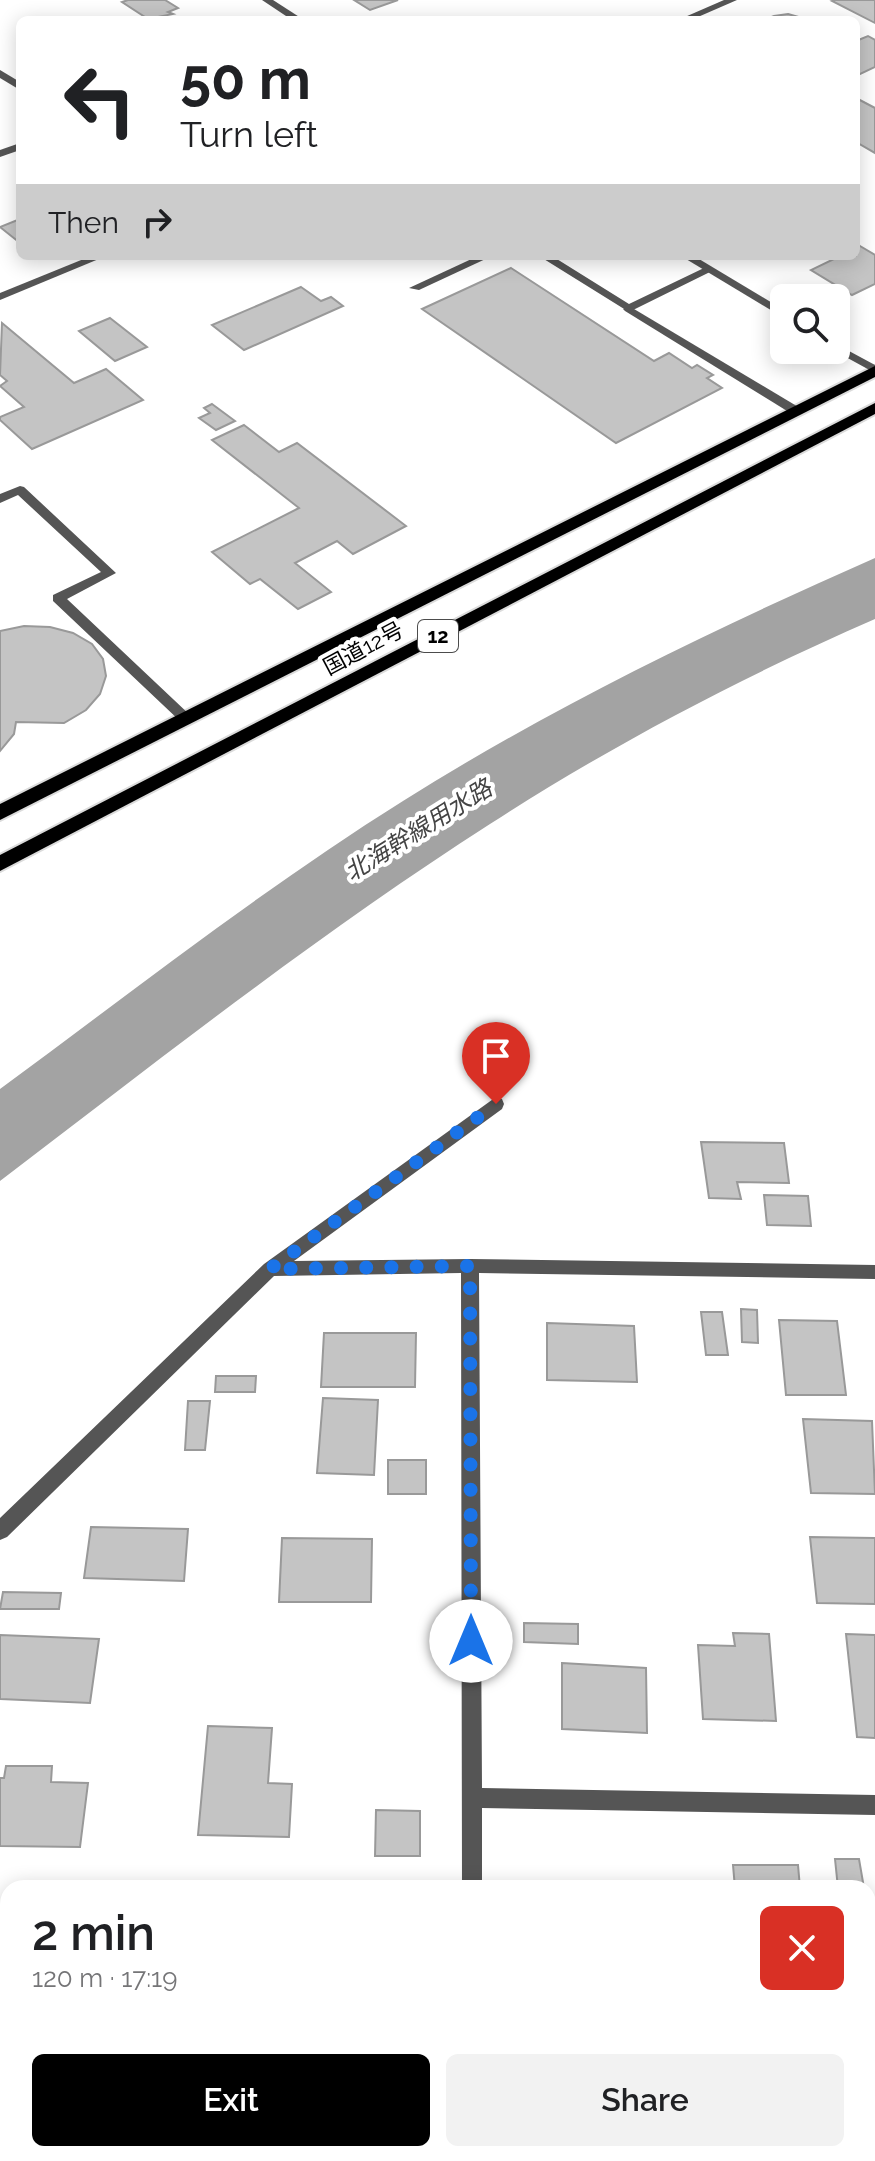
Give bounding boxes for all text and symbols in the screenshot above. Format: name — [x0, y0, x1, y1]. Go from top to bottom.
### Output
text: 50 m — [180, 46, 311, 112]
icon: left — [48, 48, 152, 152]
text: Turn left — [180, 113, 318, 155]
icon: right — [135, 200, 179, 244]
text: Then — [48, 205, 119, 240]
map controls — [770, 284, 850, 364]
button: search — [770, 284, 850, 364]
street label: 国道12号 — [319, 616, 407, 680]
road number: 12 — [418, 620, 458, 652]
water label: 北海幹線用水路 — [339, 772, 499, 887]
pin — [462, 1022, 530, 1104]
icon: arrive — [474, 1034, 518, 1078]
position arrow — [429, 1599, 513, 1683]
text: 2 min — [32, 1905, 155, 1961]
button: close — [760, 1906, 844, 1990]
text: 120 m · 17:19 — [32, 1963, 177, 1993]
button: Exit — [32, 2054, 430, 2146]
button: Share — [446, 2054, 844, 2146]

